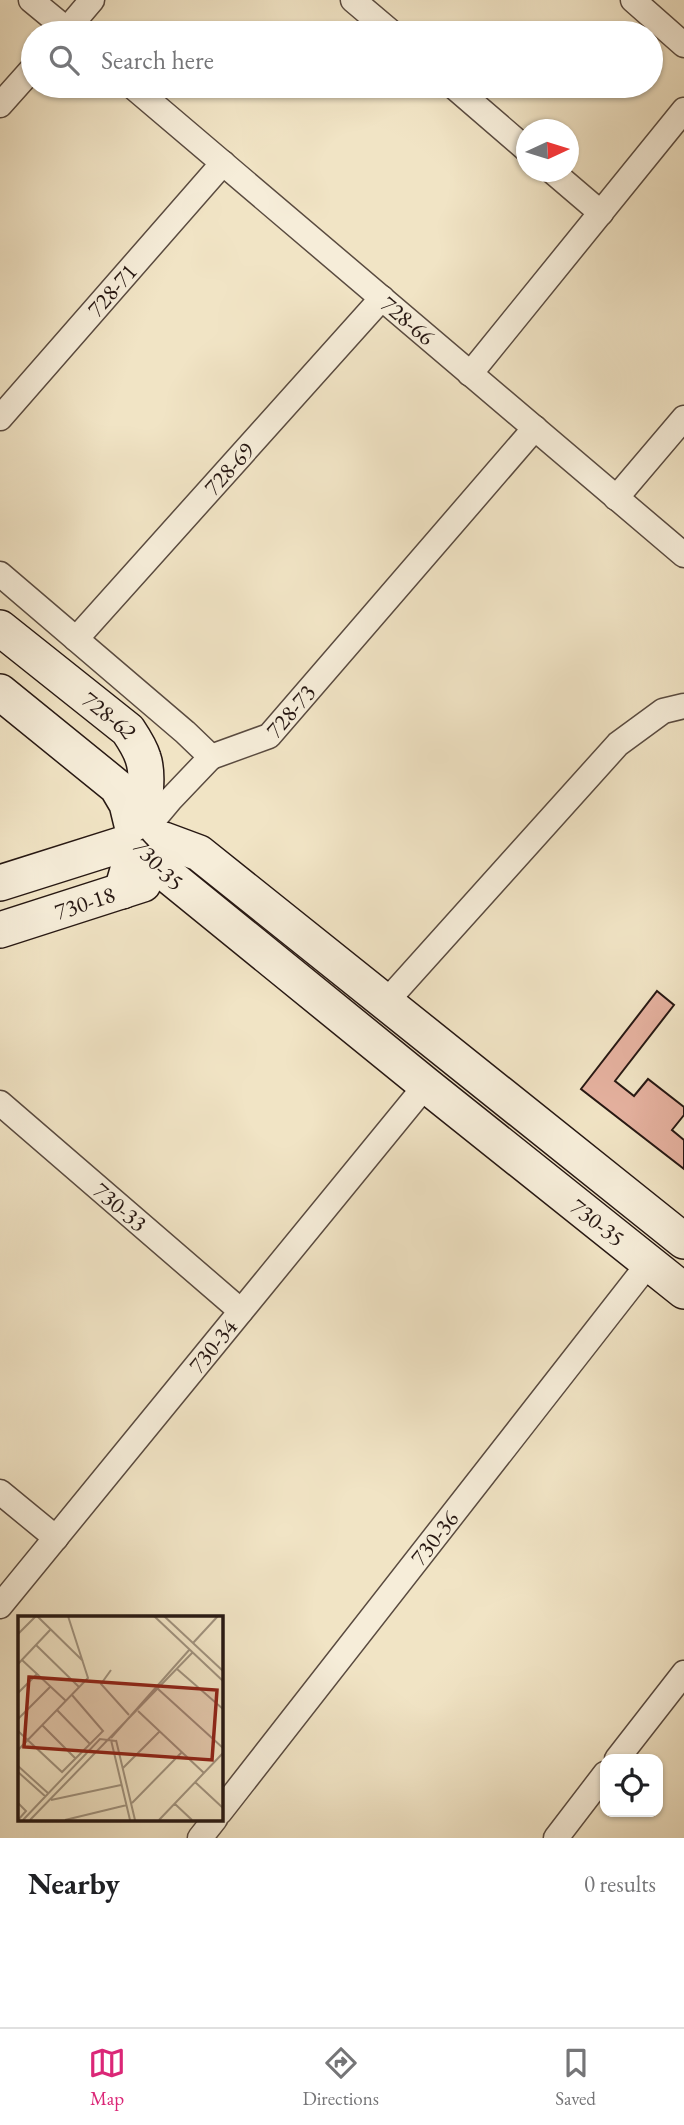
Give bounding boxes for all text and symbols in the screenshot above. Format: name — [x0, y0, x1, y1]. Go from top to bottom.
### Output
search box — [21, 21, 663, 98]
icon: search — [45, 41, 83, 79]
text: Search here — [101, 43, 214, 77]
north arrow — [516, 119, 579, 182]
street label: 728-71 — [80, 257, 143, 323]
street label: 728-66 — [375, 289, 441, 352]
street label: 728-69 — [197, 436, 261, 501]
street label: 728-73 — [259, 678, 322, 744]
street label: 728-62 — [76, 684, 144, 744]
street label: 730-35 — [126, 832, 190, 897]
street label: 730-18 — [51, 879, 119, 926]
street label: 730-33 — [87, 1175, 153, 1238]
street label: 730-35 — [564, 1191, 631, 1253]
street label: 730-34 — [182, 1312, 244, 1379]
street label: 730-36 — [404, 1504, 465, 1571]
inset map — [18, 1616, 222, 1820]
map controls — [600, 1754, 663, 1817]
button: locate — [600, 1754, 663, 1817]
text: Nearby — [28, 1864, 120, 1903]
text: 0 results — [584, 1869, 656, 1899]
tab: Map — [88, 2044, 126, 2111]
tab: Directions — [302, 2044, 379, 2111]
tab: Saved — [555, 2044, 596, 2111]

